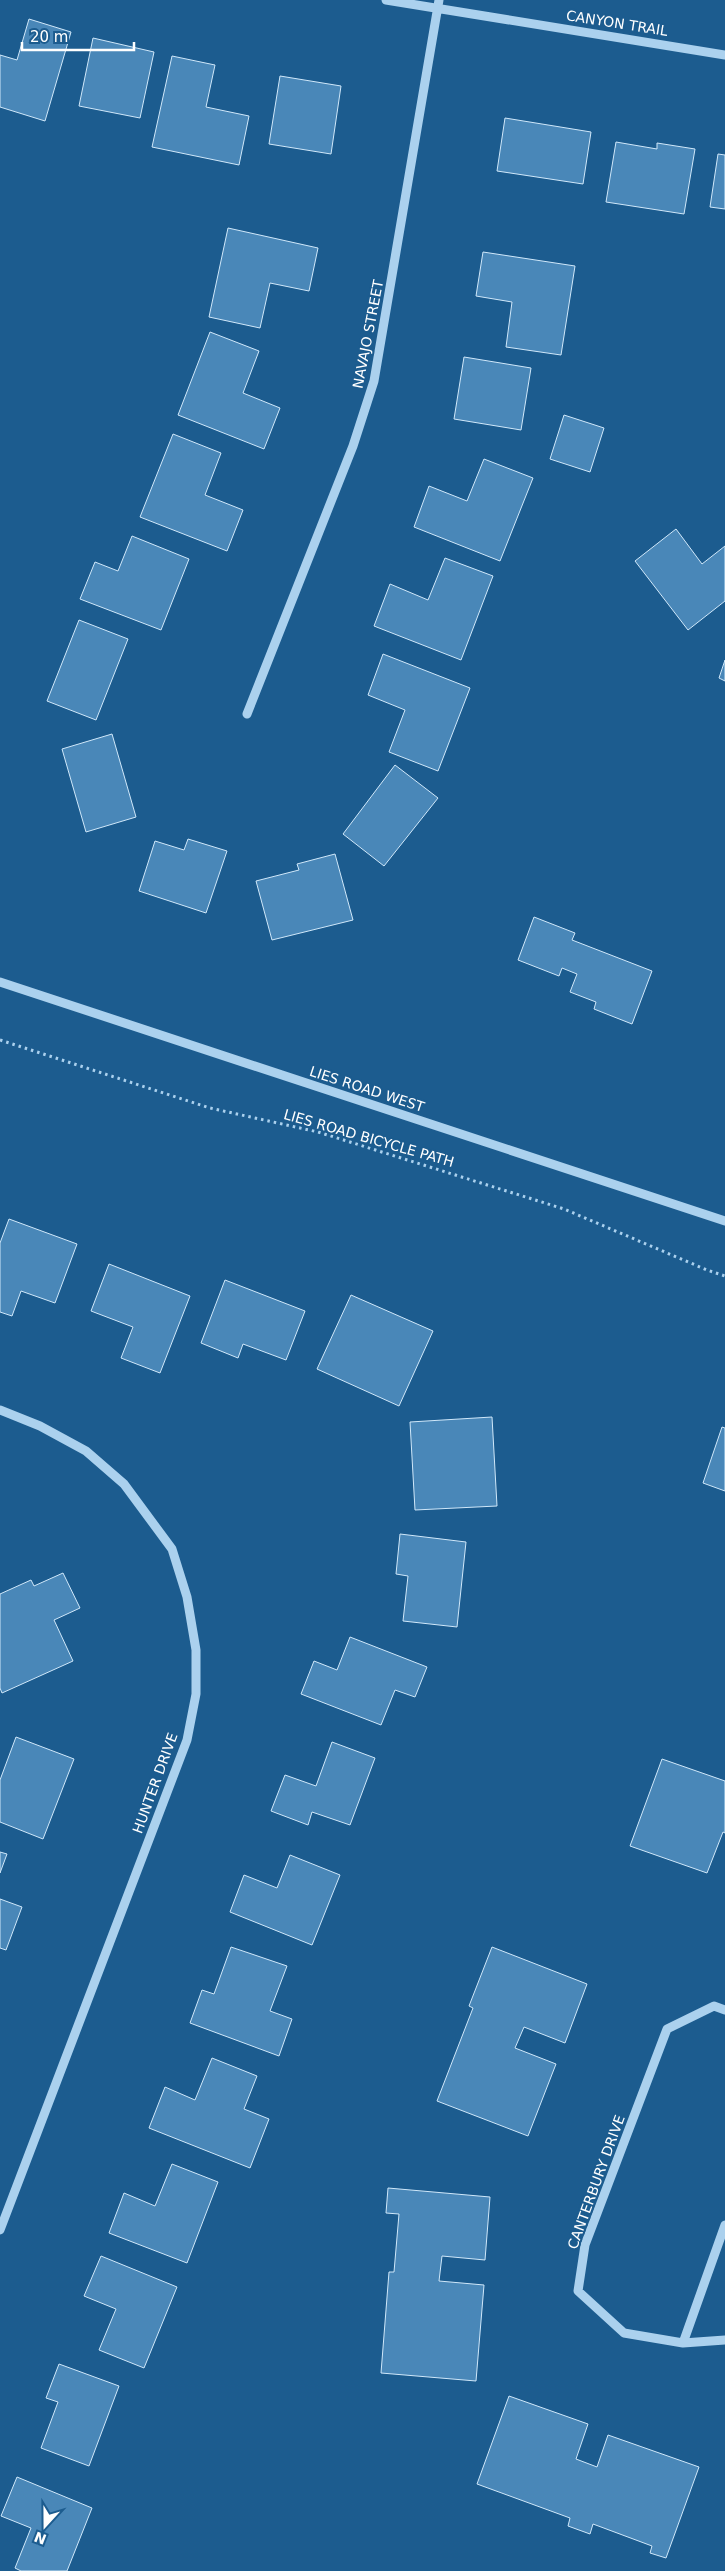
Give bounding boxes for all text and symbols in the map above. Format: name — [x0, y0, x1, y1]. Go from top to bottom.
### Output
street label: CANYON TRAIL — [565, 7, 669, 39]
scale bar — [22, 20, 135, 52]
text: 20 m — [30, 28, 68, 46]
street label: NAVAJO STREET — [350, 278, 386, 390]
street label: LIES ROAD WEST — [308, 1063, 427, 1115]
street label: LIES ROAD BICYCLE PATH — [282, 1106, 456, 1170]
street label: HUNTER DRIVE — [129, 1731, 181, 1835]
street label: CANTERBURY DRIVE — [564, 2113, 628, 2251]
north arrow — [20, 2501, 70, 2551]
text: N — [32, 2529, 49, 2548]

